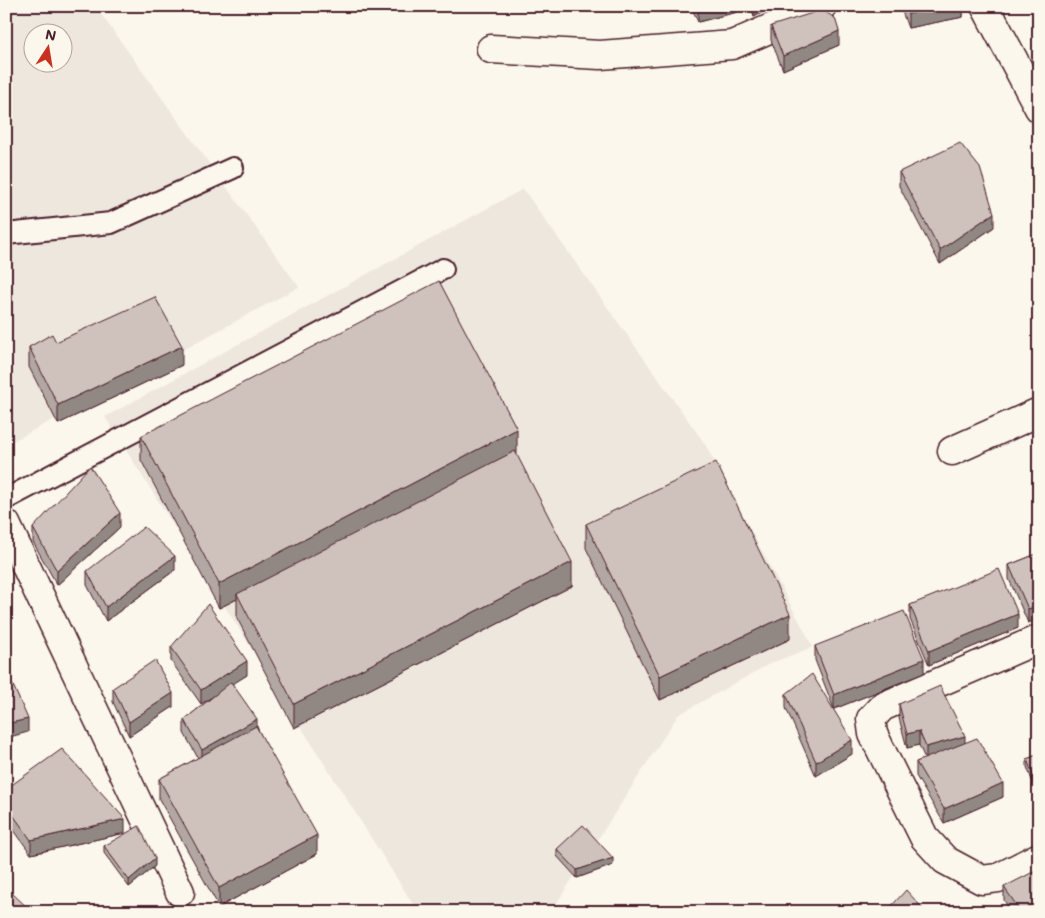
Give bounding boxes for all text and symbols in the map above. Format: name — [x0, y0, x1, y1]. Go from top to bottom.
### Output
north arrow — [22, 22, 72, 72]
text: N — [44, 24, 58, 45]

